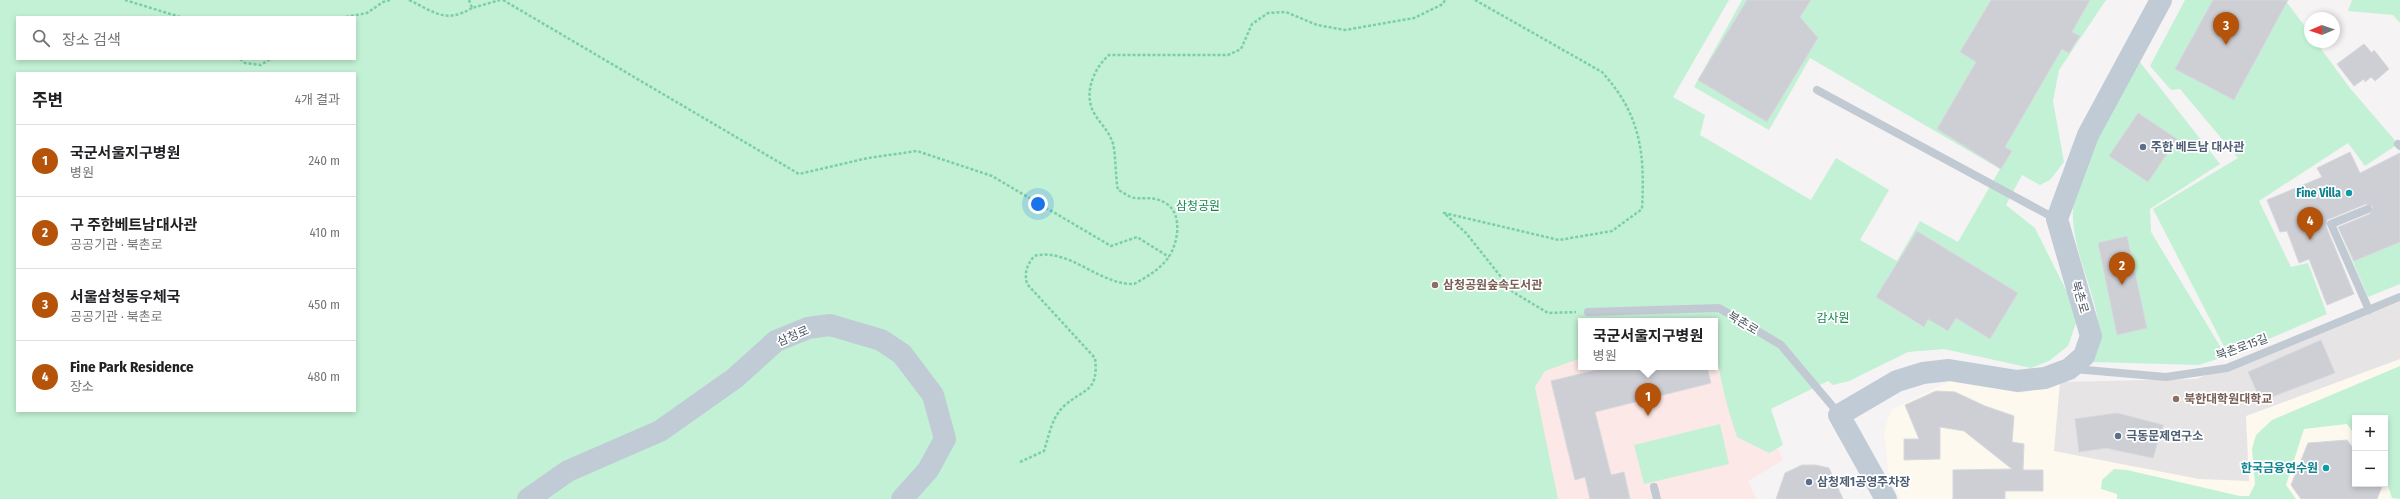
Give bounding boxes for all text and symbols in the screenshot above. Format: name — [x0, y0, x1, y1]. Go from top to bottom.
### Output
pin: 3 — [2213, 12, 2239, 45]
north arrow — [2304, 12, 2340, 48]
search box — [16, 16, 356, 60]
icon: search — [30, 27, 52, 49]
text: 장소 검색 — [62, 31, 121, 49]
text: 주변 — [32, 90, 63, 111]
text: 4개 결과 — [295, 92, 340, 107]
place label: 주한 베트남 대사관 — [2151, 140, 2244, 154]
marker: 주한 베트남 대사관 — [2138, 142, 2148, 152]
text: 국군서울지구병원 — [70, 144, 180, 162]
text: 1 — [42, 153, 48, 168]
text: 240 m — [308, 153, 340, 168]
text: 병원 — [70, 165, 94, 180]
place label: Fine Villa — [2296, 186, 2341, 200]
marker: Fine Villa — [2344, 188, 2354, 198]
your location — [1028, 194, 1048, 214]
park label: 삼청공원 — [1176, 199, 1220, 213]
pin: 4 — [2297, 207, 2323, 240]
text: 구 주한베트남대사관 — [70, 216, 197, 234]
text: 2 — [42, 225, 48, 240]
text: 410 m — [310, 225, 340, 240]
text: 공공기관 · 북촌로 — [70, 237, 163, 252]
pin: 2 — [2109, 252, 2135, 285]
place label: 삼청공원숲속도서관 — [1443, 278, 1542, 292]
street label: 북촌로 — [2069, 279, 2091, 315]
marker: 삼청공원숲속도서관 — [1430, 280, 1440, 290]
text: 서울삼청동우체국 — [70, 288, 180, 306]
text: 3 — [42, 297, 48, 312]
text: 450 m — [308, 297, 340, 312]
street label: 북촌로 — [1725, 308, 1761, 338]
text: 공공기관 · 북촌로 — [70, 309, 163, 324]
park label: 감사원 — [1816, 311, 1850, 325]
popup — [1578, 318, 1718, 370]
street label: 삼청로 — [775, 323, 811, 349]
text: 국군서울지구병원 — [1593, 327, 1703, 345]
street label: 북촌로15길 — [2214, 331, 2270, 363]
text: 병원 — [1593, 348, 1617, 363]
text: Fine Park Residence — [70, 358, 194, 376]
text: 4 — [42, 369, 48, 384]
text: 480 m — [307, 369, 340, 384]
text: 장소 — [70, 379, 94, 394]
pin: 1 — [1635, 383, 1661, 416]
place label: 북한대학원대학교 — [2184, 392, 2272, 406]
marker: 북한대학원대학교 — [2171, 394, 2181, 404]
map controls — [2352, 415, 2388, 487]
button: + — [2352, 415, 2388, 451]
place label: 극동문제연구소 — [2126, 429, 2203, 443]
marker: 극동문제연구소 — [2113, 431, 2123, 441]
button: − — [2352, 451, 2388, 487]
place label: 한국금융연수원 — [2241, 461, 2318, 475]
marker: 한국금융연수원 — [2321, 463, 2331, 473]
place label: 삼청제1공영주차장 — [1817, 475, 1910, 489]
marker: 삼청제1공영주차장 — [1804, 477, 1814, 487]

